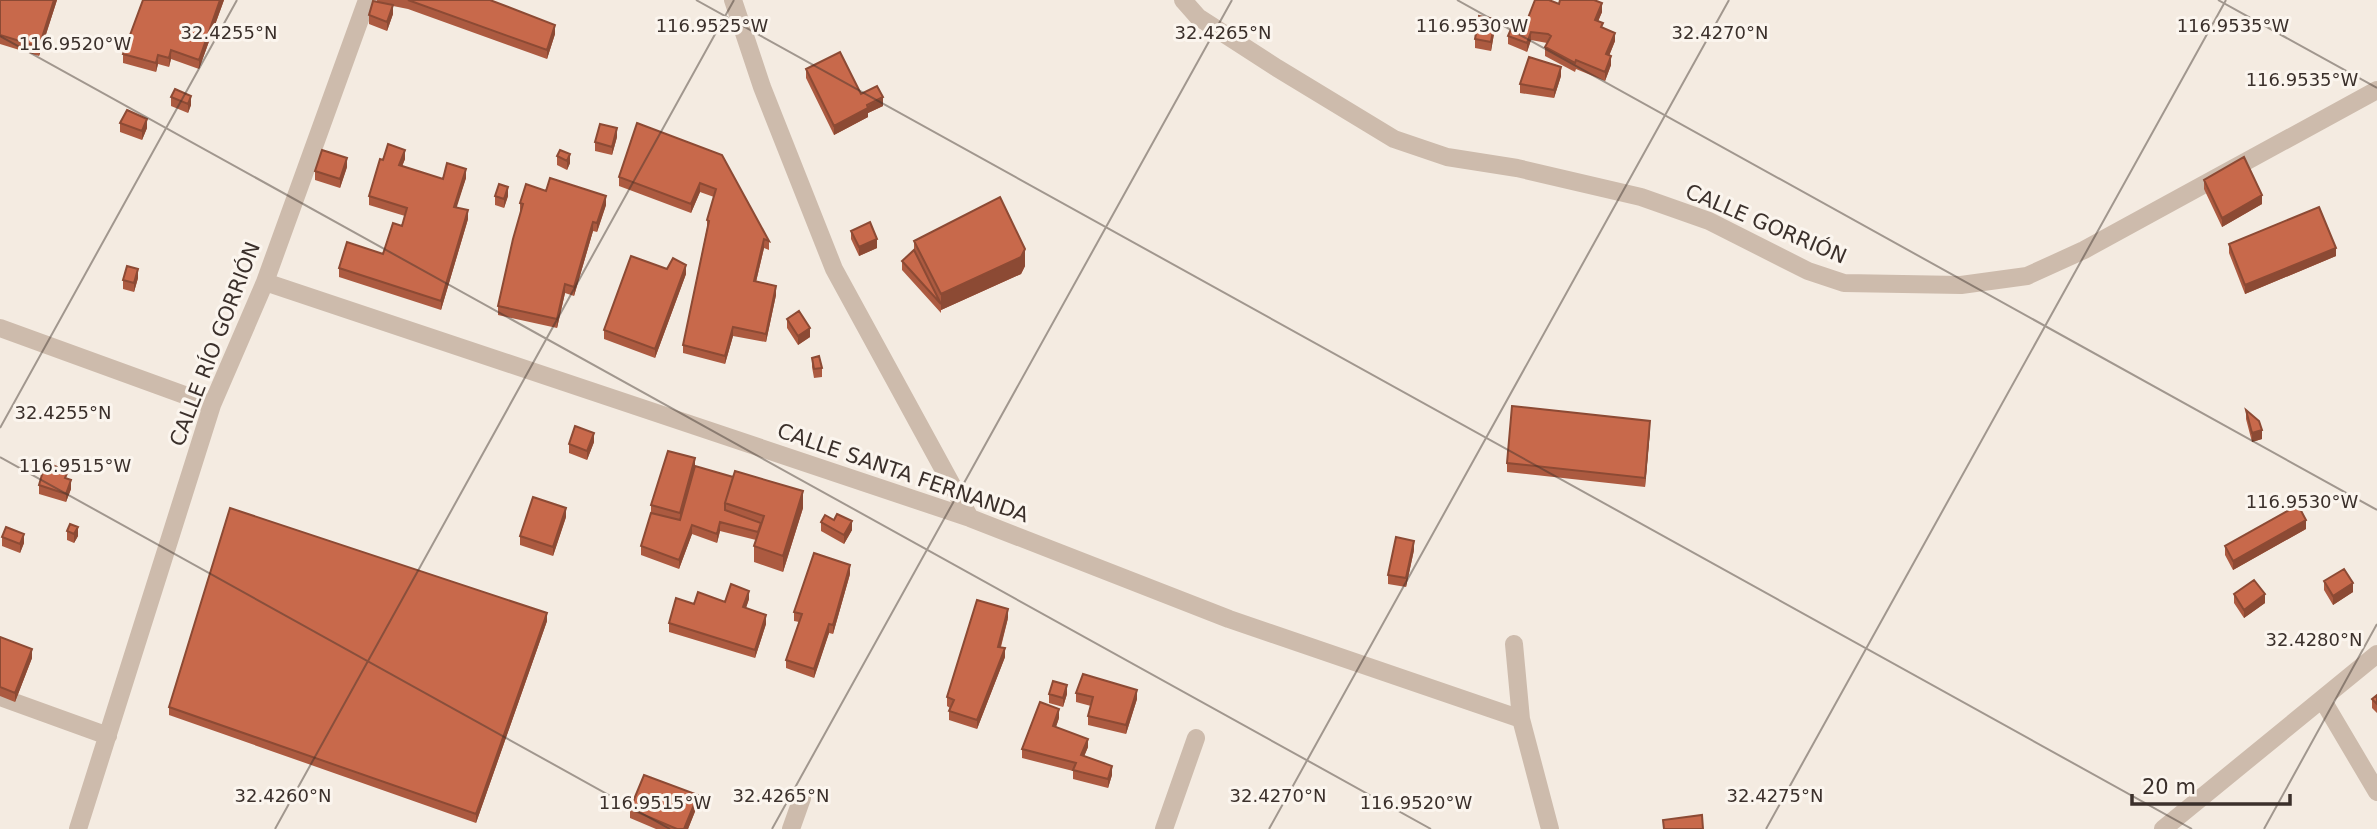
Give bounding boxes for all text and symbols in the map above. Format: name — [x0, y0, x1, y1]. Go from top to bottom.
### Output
text: 116.9525°W — [656, 15, 769, 36]
text: 116.9530°W — [1416, 15, 1529, 36]
text: 116.9535°W — [2177, 15, 2290, 36]
text: 32.4255°N — [181, 22, 277, 43]
text: 32.4265°N — [1175, 22, 1271, 43]
text: 32.4270°N — [1672, 22, 1768, 43]
text: 116.9520°W — [19, 33, 132, 54]
text: 116.9535°W — [2246, 69, 2359, 90]
street label: CALLE GORRIÓN — [1682, 178, 1851, 269]
street label: CALLE RÍO GORRIÓN — [164, 238, 265, 449]
text: 32.4255°N — [15, 402, 111, 423]
street label: CALLE SANTA FERNANDA — [774, 419, 1032, 528]
text: 116.9515°W — [19, 455, 132, 476]
text: 116.9530°W — [2246, 491, 2359, 512]
text: 32.4280°N — [2266, 629, 2362, 650]
scale bar — [2132, 762, 2290, 806]
text: 20 m — [2142, 775, 2196, 799]
text: 32.4260°N — [235, 785, 331, 806]
text: 32.4265°N — [733, 785, 829, 806]
text: 32.4270°N — [1230, 785, 1326, 806]
text: 32.4275°N — [1727, 785, 1823, 806]
text: 116.9515°W — [599, 792, 712, 813]
text: 116.9520°W — [1360, 792, 1473, 813]

